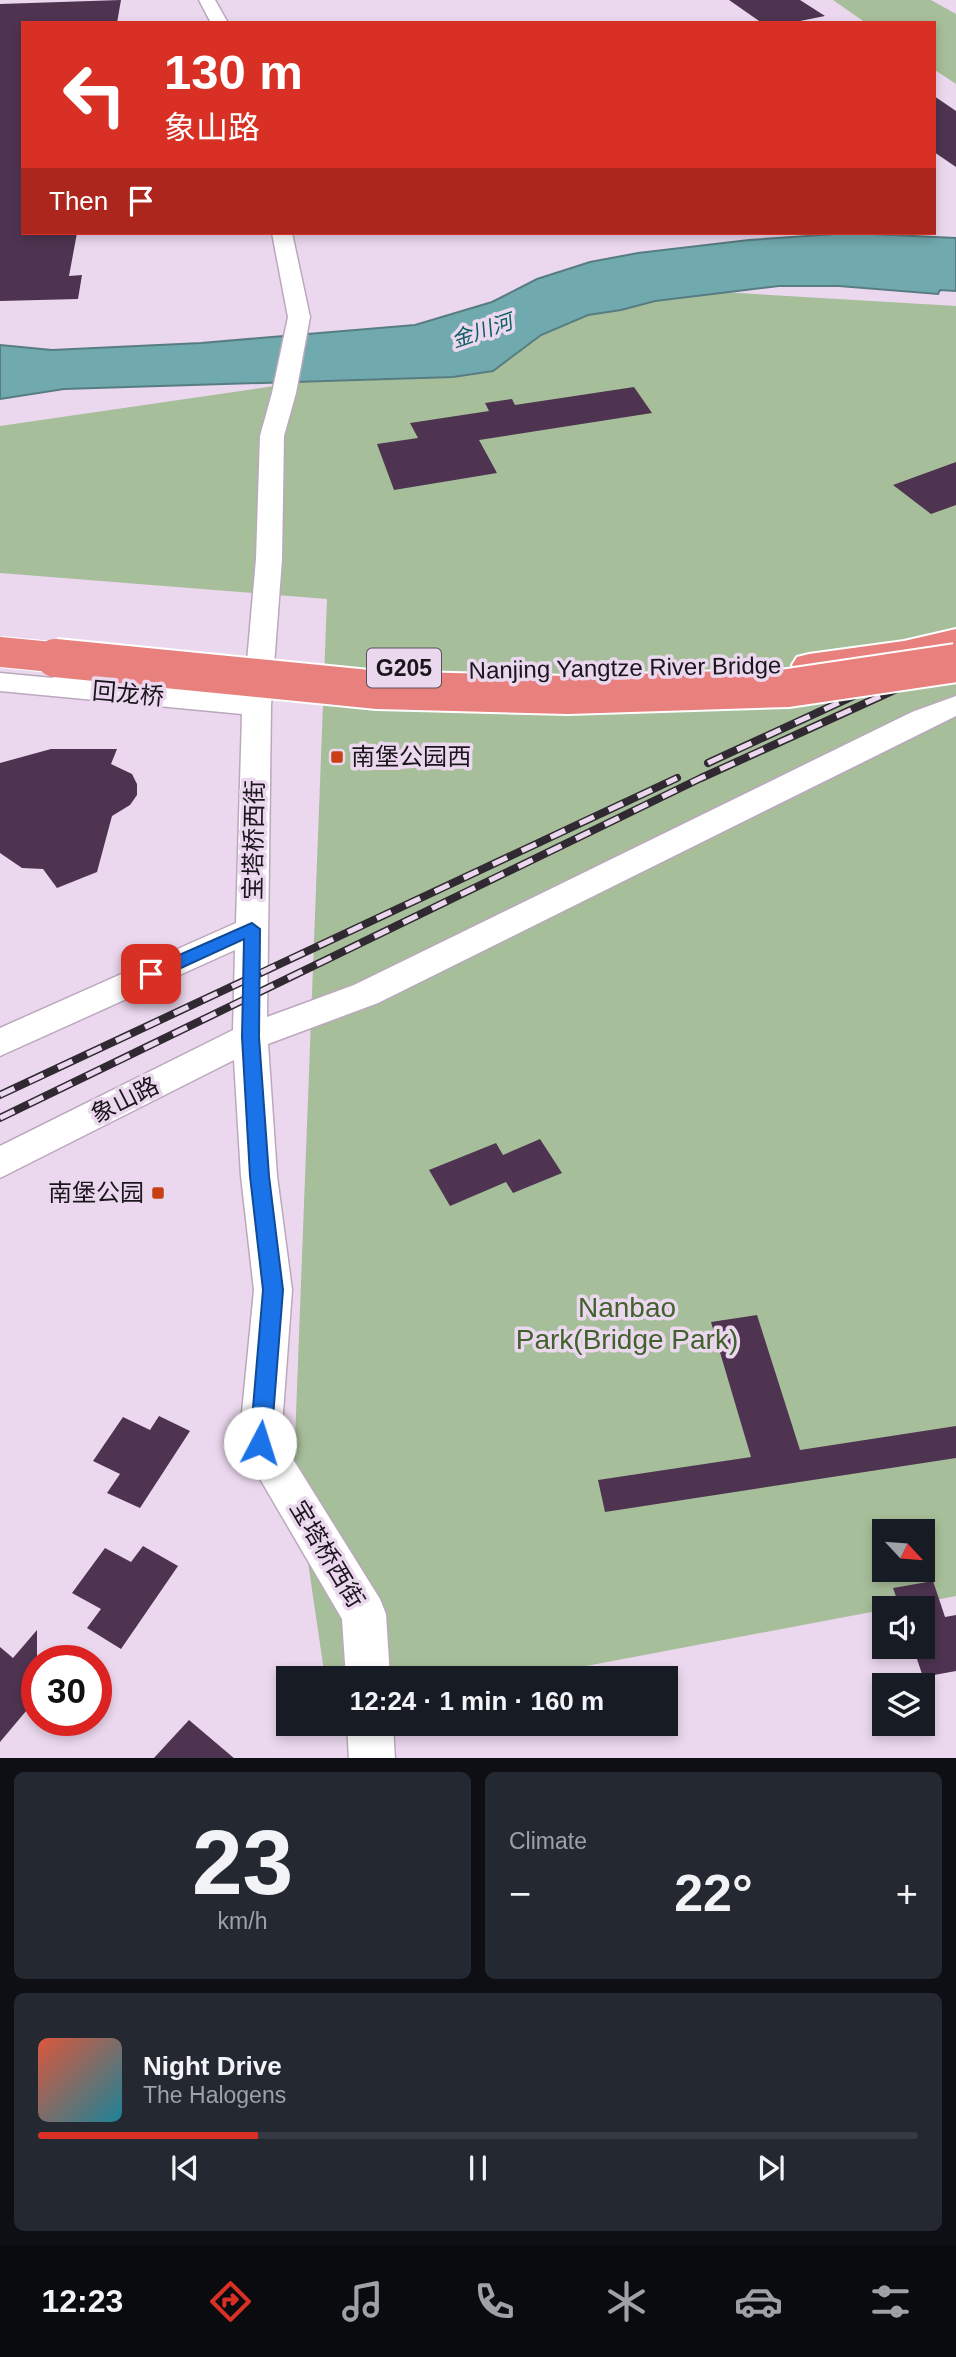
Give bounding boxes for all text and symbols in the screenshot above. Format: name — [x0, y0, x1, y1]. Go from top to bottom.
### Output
text: 130 m — [164, 45, 303, 99]
icon: left — [49, 49, 140, 140]
text: 象山路 — [164, 110, 260, 146]
icon: arrive — [122, 182, 160, 220]
text: Then — [49, 186, 108, 216]
water label: 金川河 — [448, 308, 519, 352]
road number: G205 — [367, 648, 441, 688]
street label: Nanjing Yangtze River Bridge — [468, 651, 782, 684]
street label: 回龙桥 — [91, 677, 165, 710]
place label: 南堡公园西 — [351, 743, 471, 770]
marker: 南堡公园西 — [329, 749, 345, 765]
street label: 宝塔桥西街 — [239, 780, 268, 900]
pin — [121, 944, 181, 1004]
icon: arrive — [132, 955, 170, 993]
street label: 象山路 — [87, 1071, 163, 1128]
place label: 南堡公园 — [48, 1179, 144, 1206]
marker: 南堡公园 — [150, 1185, 166, 1201]
park label: Nanbao Park(Bridge Park) — [516, 1292, 738, 1355]
position arrow — [223, 1406, 297, 1480]
street label: 宝塔桥西街 — [285, 1495, 370, 1612]
north arrow — [872, 1519, 934, 1582]
map controls — [872, 1519, 935, 1736]
button: sound — [872, 1596, 935, 1659]
speed limit sign: 30 — [21, 1645, 112, 1736]
button: layers — [872, 1673, 935, 1736]
text: 12:24 · 1 min · 160 m — [350, 1686, 604, 1716]
text: 23 — [192, 1812, 293, 1913]
text: Climate — [509, 1828, 587, 1854]
text: 22° — [674, 1864, 753, 1922]
text: − — [509, 1873, 531, 1915]
text: + — [896, 1873, 918, 1915]
text: km/h — [218, 1908, 267, 1934]
text: Night Drive — [143, 2051, 282, 2081]
text: The Halogens — [143, 2082, 286, 2108]
icon: previous — [166, 2149, 204, 2187]
icon: pause — [459, 2149, 497, 2187]
icon: next — [752, 2149, 790, 2187]
icon: directions — [206, 2277, 255, 2326]
icon: music — [338, 2277, 387, 2326]
icon: phone — [470, 2277, 519, 2326]
icon: climate — [602, 2277, 651, 2326]
icon: car — [734, 2277, 783, 2326]
icon: filters — [866, 2277, 915, 2326]
text: 12:23 — [41, 2283, 123, 2319]

